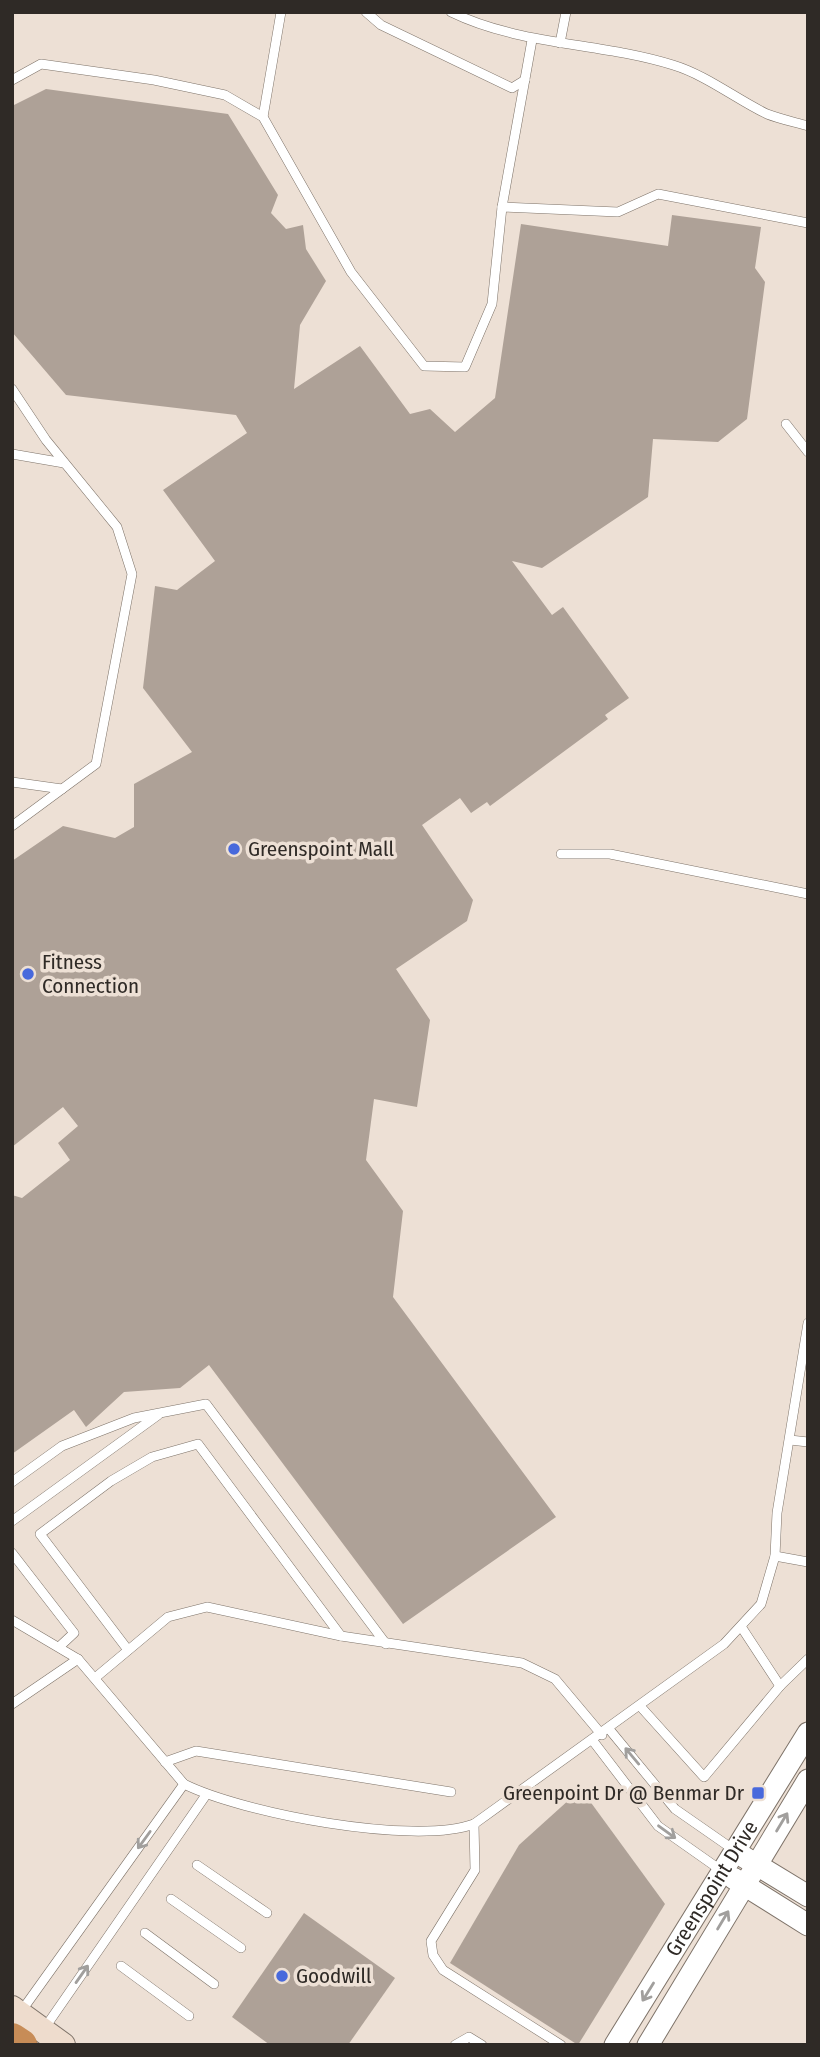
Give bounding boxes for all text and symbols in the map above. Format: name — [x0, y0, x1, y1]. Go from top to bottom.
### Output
place label: Greenspoint Mall — [248, 836, 394, 862]
marker: Greenspoint Mall — [226, 841, 242, 857]
place label: Fitness Connection — [42, 949, 139, 999]
marker: Fitness Connection — [20, 966, 36, 982]
one-way arrow — [624, 1747, 640, 1765]
place label: Greenpoint Dr @ Benmar Dr — [503, 1780, 745, 1806]
marker: Greenpoint Dr @ Benmar Dr — [750, 1785, 766, 1801]
one-way arrow — [775, 1813, 789, 1833]
street label: Greenspoint Drive — [660, 1816, 763, 1961]
one-way arrow — [657, 1824, 675, 1839]
one-way arrow — [137, 1830, 152, 1849]
one-way arrow — [717, 1911, 731, 1931]
place label: Goodwill — [296, 1963, 372, 1989]
one-way arrow — [75, 1965, 89, 1985]
marker: Goodwill — [274, 1968, 290, 1984]
one-way arrow — [640, 1981, 654, 2001]

